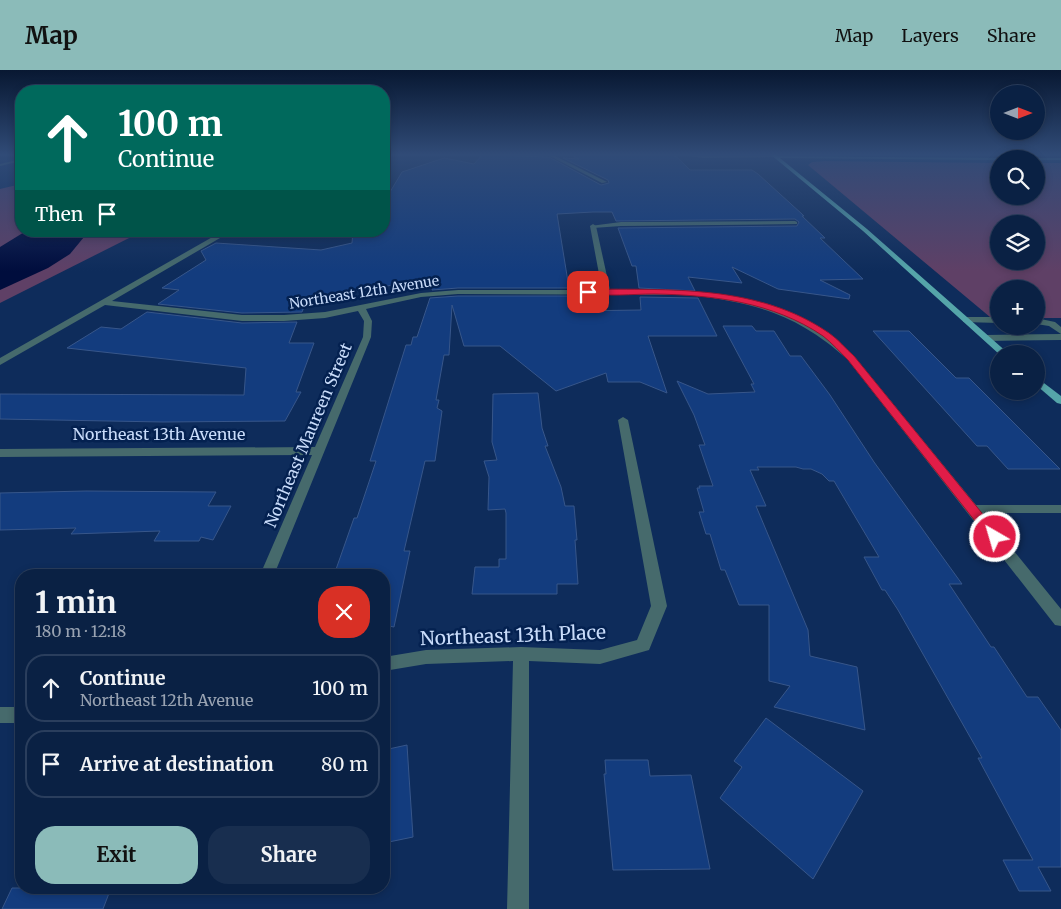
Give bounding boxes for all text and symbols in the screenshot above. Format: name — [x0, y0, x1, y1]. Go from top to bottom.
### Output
text: Map — [25, 20, 78, 51]
text: Map — [835, 24, 873, 47]
text: Layers — [901, 24, 959, 47]
text: Share — [987, 24, 1036, 47]
north arrow — [990, 85, 1045, 140]
map controls — [990, 85, 1045, 400]
text: 100 m — [118, 102, 223, 146]
icon: ahead — [35, 105, 100, 170]
text: Continue — [118, 145, 214, 173]
button: search — [990, 150, 1045, 205]
icon: arrive — [93, 200, 121, 228]
text: Then — [35, 202, 83, 226]
button: layers — [990, 215, 1045, 270]
street label: Northeast 12th Avenue — [288, 271, 440, 313]
pin — [567, 271, 609, 313]
icon: arrive — [574, 278, 602, 306]
button: + — [990, 280, 1045, 335]
street label: Northeast Maureen Street — [260, 339, 356, 530]
button: − — [990, 345, 1045, 400]
street label: Northeast 13th Avenue — [73, 424, 245, 444]
position arrow — [968, 510, 1020, 562]
text: 1 min — [35, 583, 117, 621]
button: close — [318, 586, 370, 638]
street label: Northeast 13th Place — [420, 620, 606, 650]
text: 180 m · 12:18 — [35, 621, 126, 641]
text: Continue — [80, 666, 166, 690]
icon: ahead — [37, 674, 65, 702]
text: 100 m — [312, 676, 368, 700]
text: Northeast 12th Avenue — [80, 690, 253, 710]
icon: arrive — [37, 750, 65, 778]
text: Arrive at destination — [80, 752, 274, 776]
text: 80 m — [321, 752, 368, 776]
button: Exit — [35, 826, 198, 884]
button: Share — [208, 826, 370, 884]

